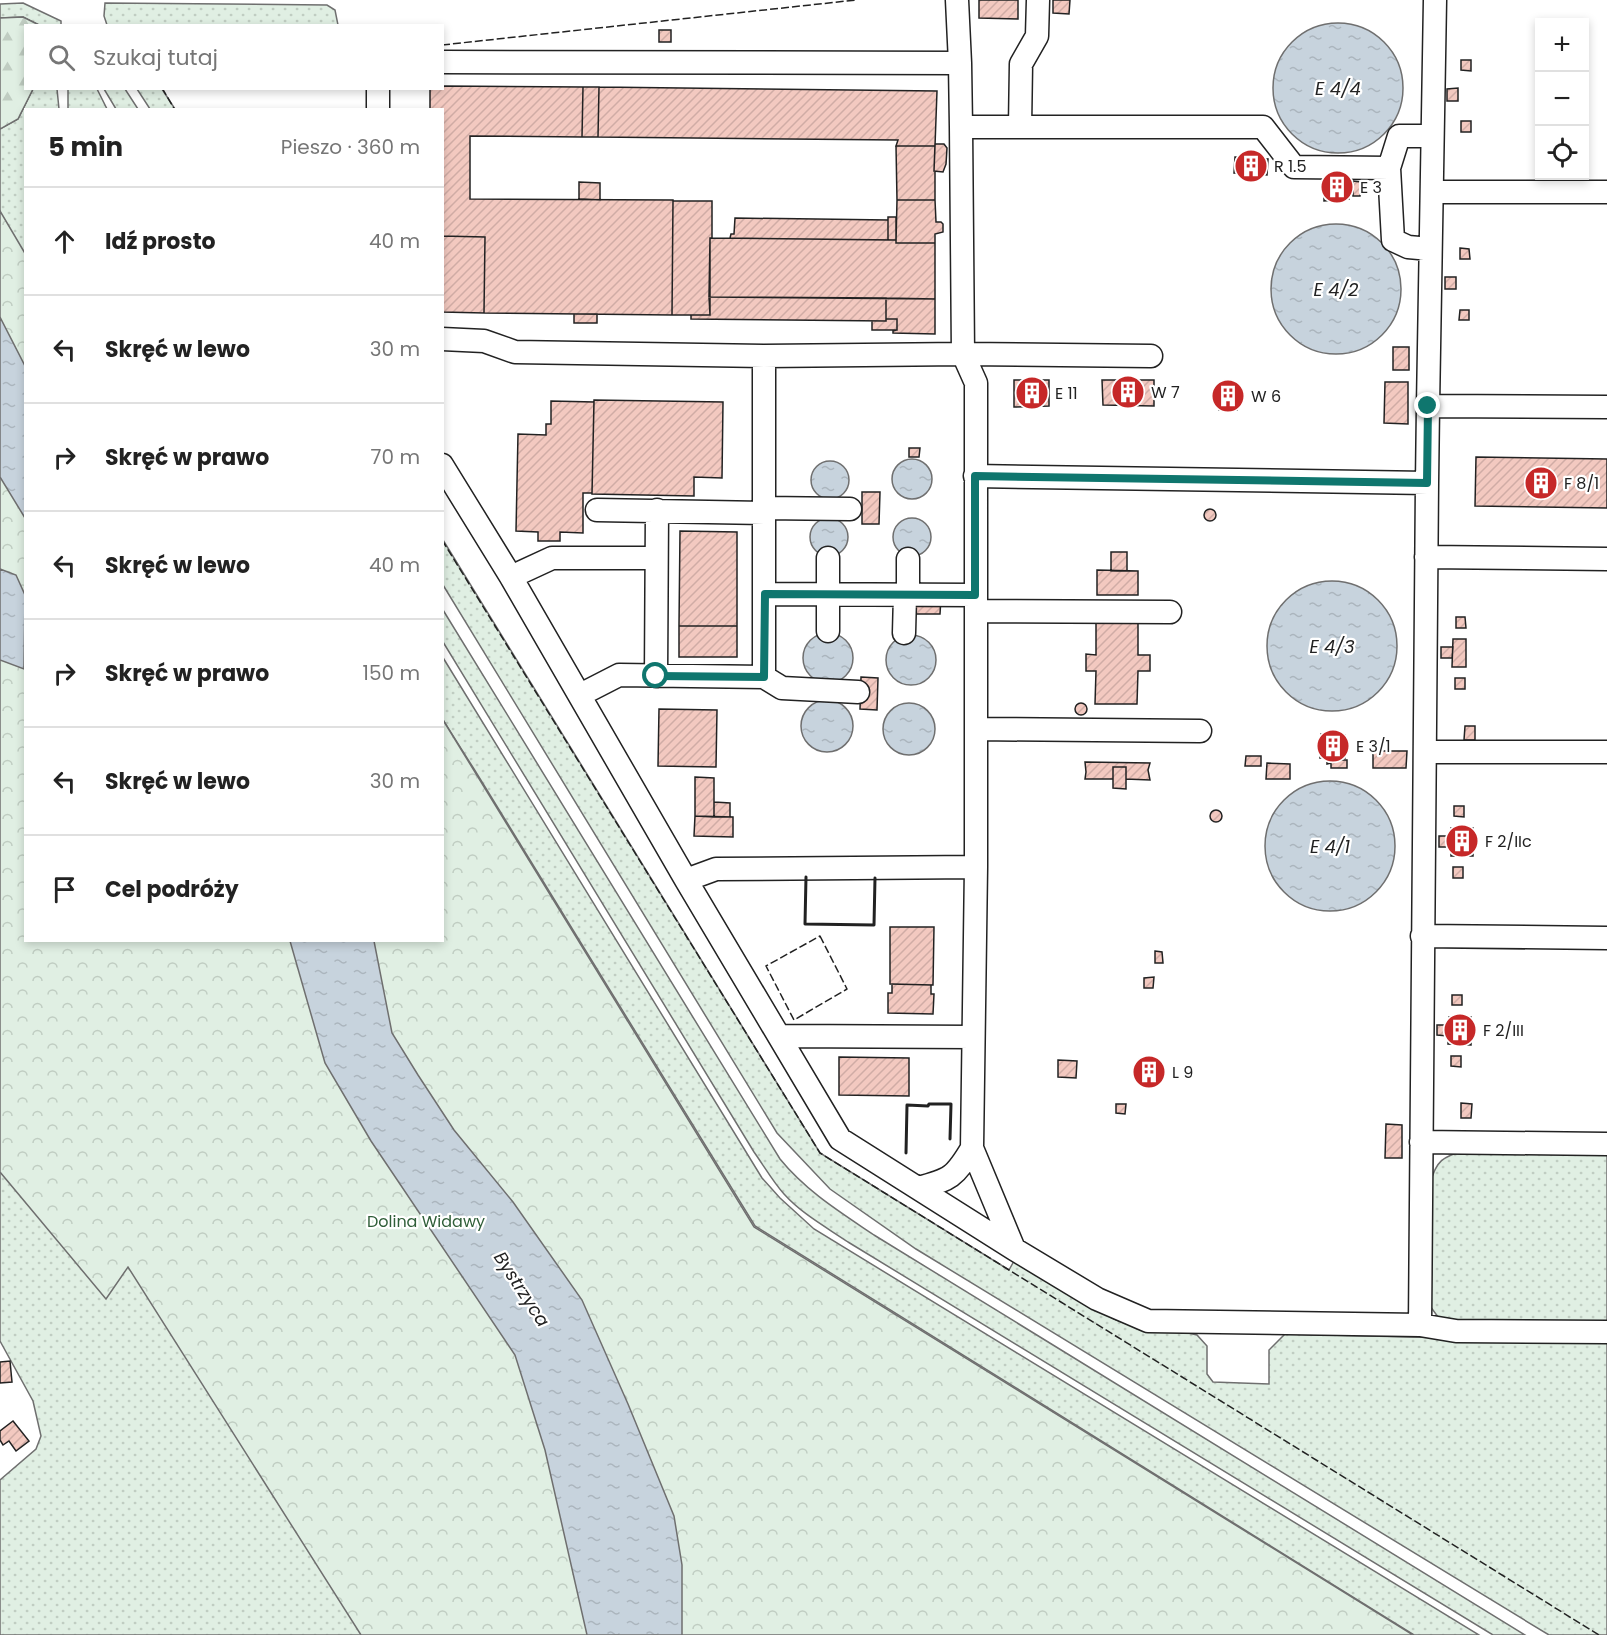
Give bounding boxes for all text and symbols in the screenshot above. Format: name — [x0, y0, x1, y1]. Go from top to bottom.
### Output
map controls — [1535, 18, 1589, 180]
button: + — [1535, 18, 1589, 72]
search box — [24, 24, 444, 90]
icon: search — [45, 41, 78, 74]
text: Szukaj tutaj — [93, 42, 218, 73]
button: − — [1535, 72, 1589, 126]
water label: E 4/4 — [1315, 76, 1361, 101]
button: locate — [1535, 126, 1589, 180]
text: 5 min — [48, 129, 123, 165]
text: Pieszo · 360 m — [281, 133, 420, 161]
building icon: R 1.5 — [1233, 148, 1269, 184]
place label: R 1.5 — [1274, 155, 1307, 178]
building icon: E 3 — [1319, 169, 1355, 205]
place label: E 3 — [1360, 176, 1382, 199]
icon: ahead — [48, 225, 81, 258]
text: Idź prosto — [105, 226, 216, 257]
text: 40 m — [369, 227, 420, 255]
water label: E 4/2 — [1314, 277, 1359, 302]
icon: left — [48, 333, 81, 366]
text: Skręć w lewo — [105, 334, 250, 365]
text: 30 m — [370, 335, 420, 363]
building icon: W 7 — [1110, 374, 1146, 410]
building icon: E 11 — [1014, 375, 1050, 411]
building icon: W 6 — [1210, 378, 1246, 414]
place label: W 7 — [1151, 381, 1180, 404]
place label: E 11 — [1055, 382, 1078, 405]
place label: W 6 — [1251, 385, 1281, 408]
route end — [1414, 392, 1440, 418]
icon: right — [48, 441, 81, 474]
text: Skręć w prawo — [105, 442, 269, 473]
text: 70 m — [371, 443, 420, 471]
building icon: F 8/1 — [1523, 465, 1559, 501]
place label: F 8/1 — [1564, 472, 1599, 495]
icon: left — [48, 549, 81, 582]
text: Skręć w lewo — [105, 550, 250, 581]
text: 40 m — [369, 551, 420, 579]
water label: E 4/3 — [1309, 634, 1355, 659]
icon: right — [48, 657, 81, 690]
text: Skręć w prawo — [105, 658, 269, 689]
text: 150 m — [363, 659, 420, 687]
route start — [642, 662, 668, 688]
building icon: E 3/1 — [1315, 728, 1351, 764]
place label: E 3/1 — [1356, 735, 1391, 758]
icon: left — [48, 765, 81, 798]
text: Skręć w lewo — [105, 766, 250, 797]
text: 30 m — [370, 767, 420, 795]
building icon: F 2/IIc — [1444, 823, 1480, 859]
place label: F 2/IIc — [1485, 830, 1532, 853]
water label: E 4/1 — [1310, 834, 1350, 859]
icon: arrive — [48, 873, 81, 906]
text: Cel podróży — [105, 874, 239, 905]
building icon: F 2/III — [1442, 1012, 1478, 1048]
place label: F 2/III — [1483, 1019, 1524, 1042]
building icon: L 9 — [1131, 1054, 1167, 1090]
place label: L 9 — [1172, 1061, 1193, 1084]
park label: Dolina Widawy — [367, 1210, 485, 1233]
water label: Bystrzyca — [488, 1246, 556, 1332]

